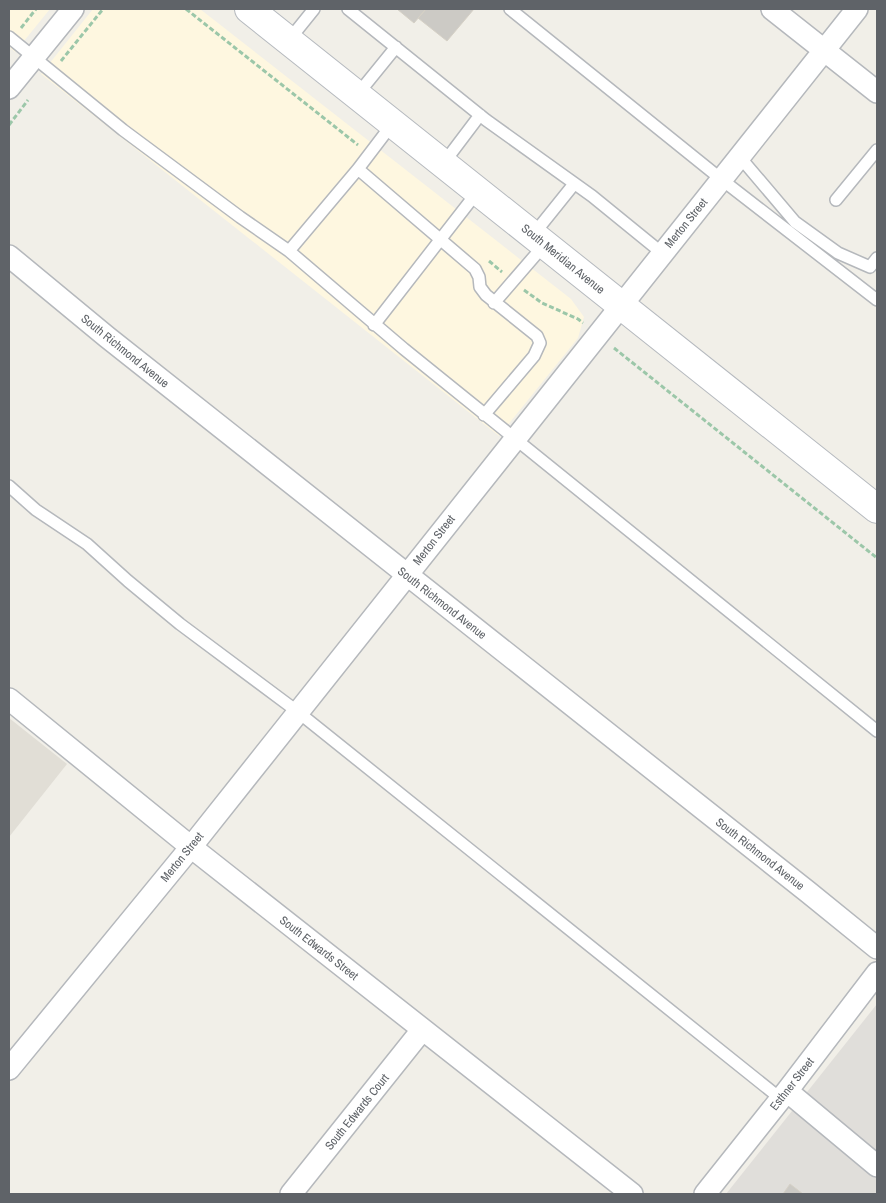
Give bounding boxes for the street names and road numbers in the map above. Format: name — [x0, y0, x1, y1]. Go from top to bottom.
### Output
street label: Merton Street — [661, 195, 711, 251]
street label: South Meridian Avenue — [518, 220, 608, 298]
street label: South Richmond Avenue — [78, 311, 172, 391]
street label: Merton Street — [409, 511, 459, 568]
street label: South Richmond Avenue — [394, 563, 490, 643]
street label: South Richmond Avenue — [712, 814, 808, 894]
street label: Merton Street — [157, 829, 207, 885]
street label: South Edwards Street — [276, 912, 362, 984]
street label: Esthner Street — [766, 1054, 818, 1114]
street label: South Edwards Court — [321, 1070, 393, 1153]

